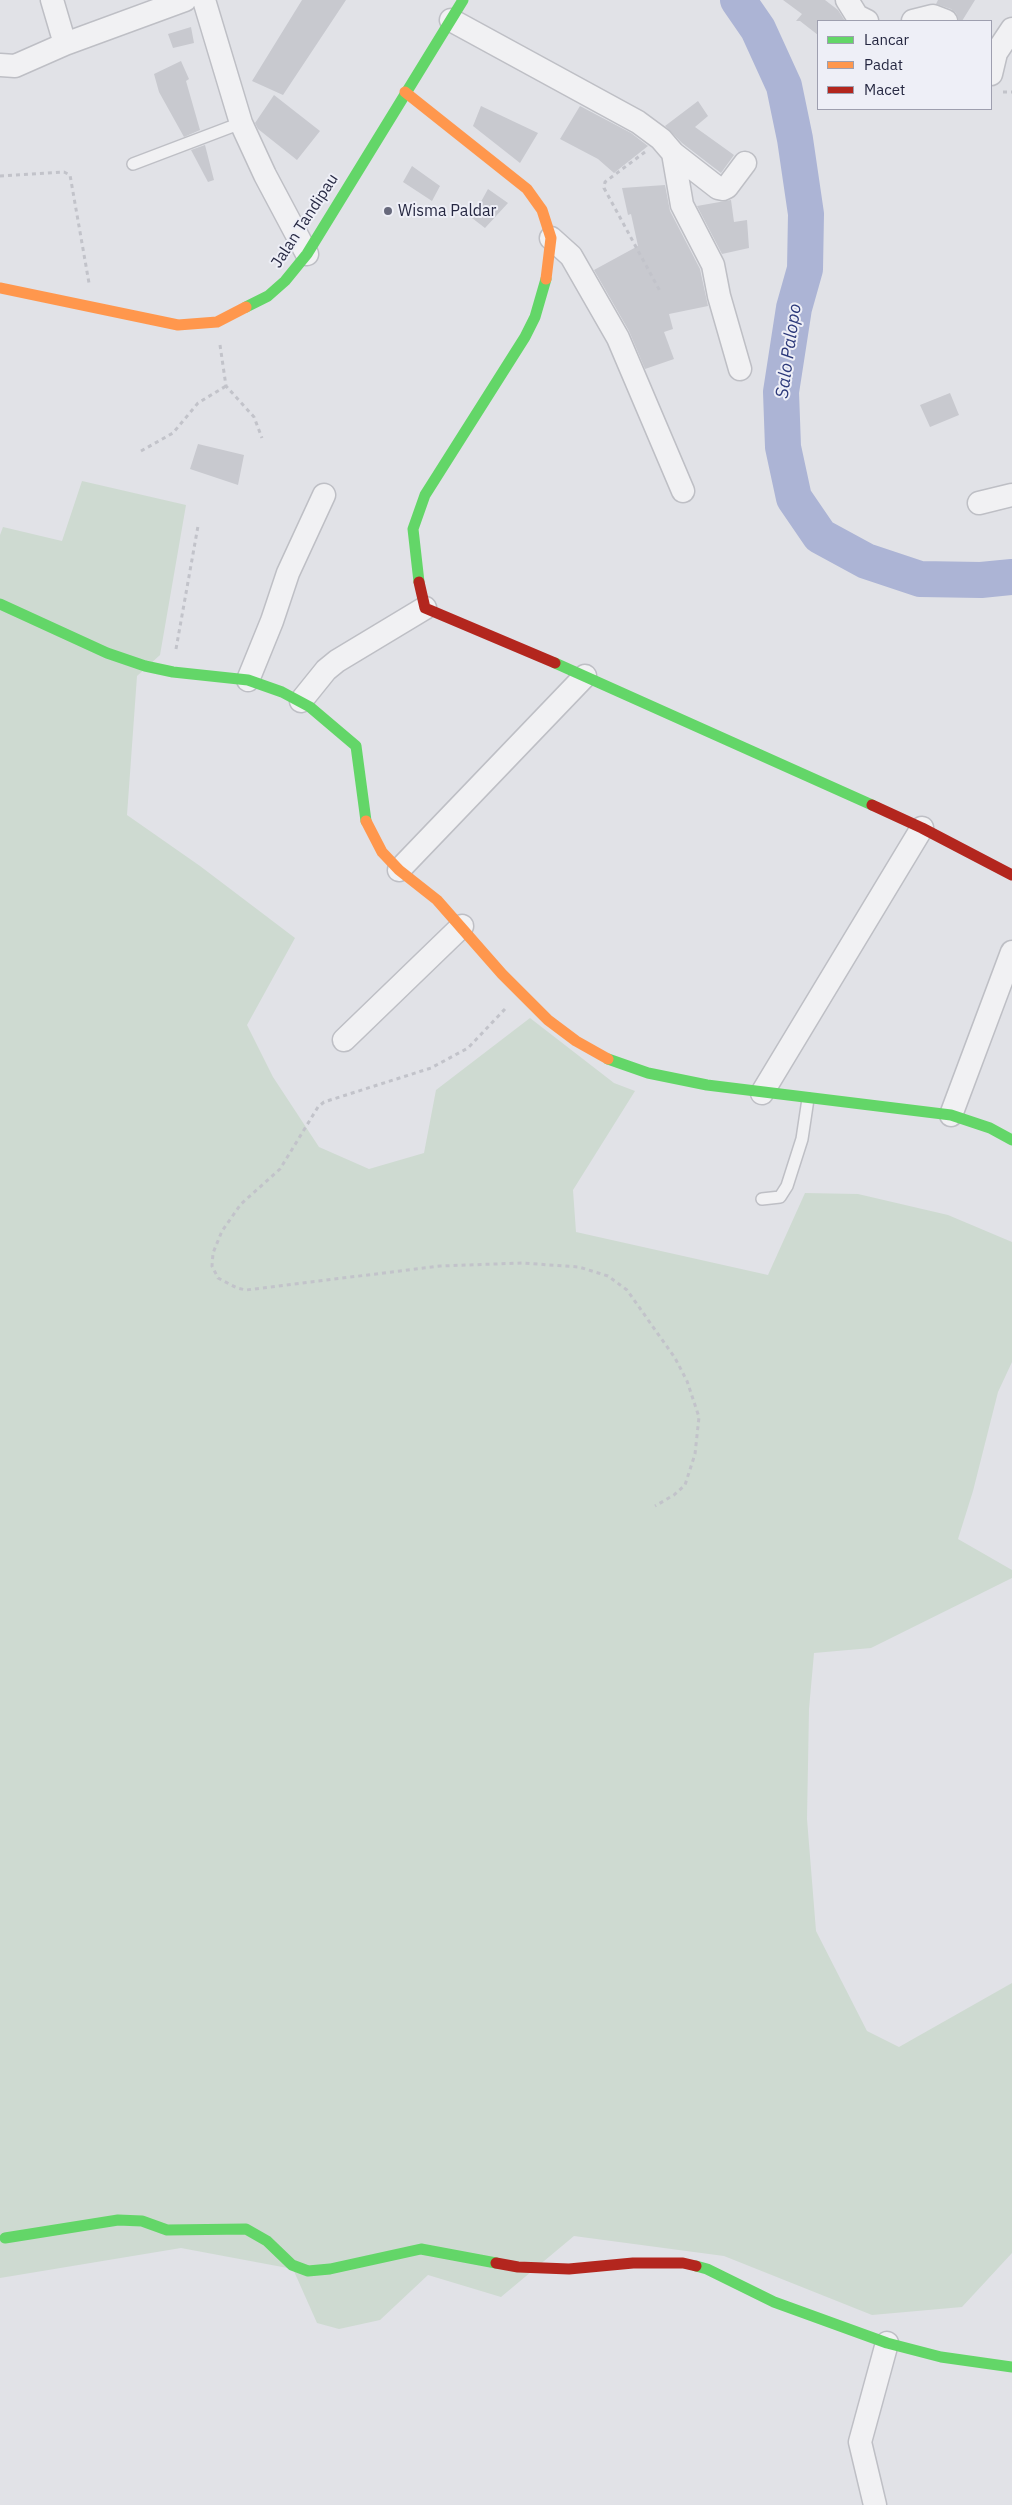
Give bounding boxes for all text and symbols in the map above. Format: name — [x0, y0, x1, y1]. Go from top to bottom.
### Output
legend — [817, 20, 992, 110]
text: Lancar — [864, 30, 909, 49]
text: Padat — [864, 55, 903, 74]
text: Macet — [864, 80, 905, 99]
street label: Jalan Tandipau — [267, 170, 343, 272]
place label: Wisma Paldar — [398, 201, 496, 221]
marker: Wisma Paldar — [382, 205, 394, 217]
water label: Salo Palopo — [772, 302, 806, 400]

